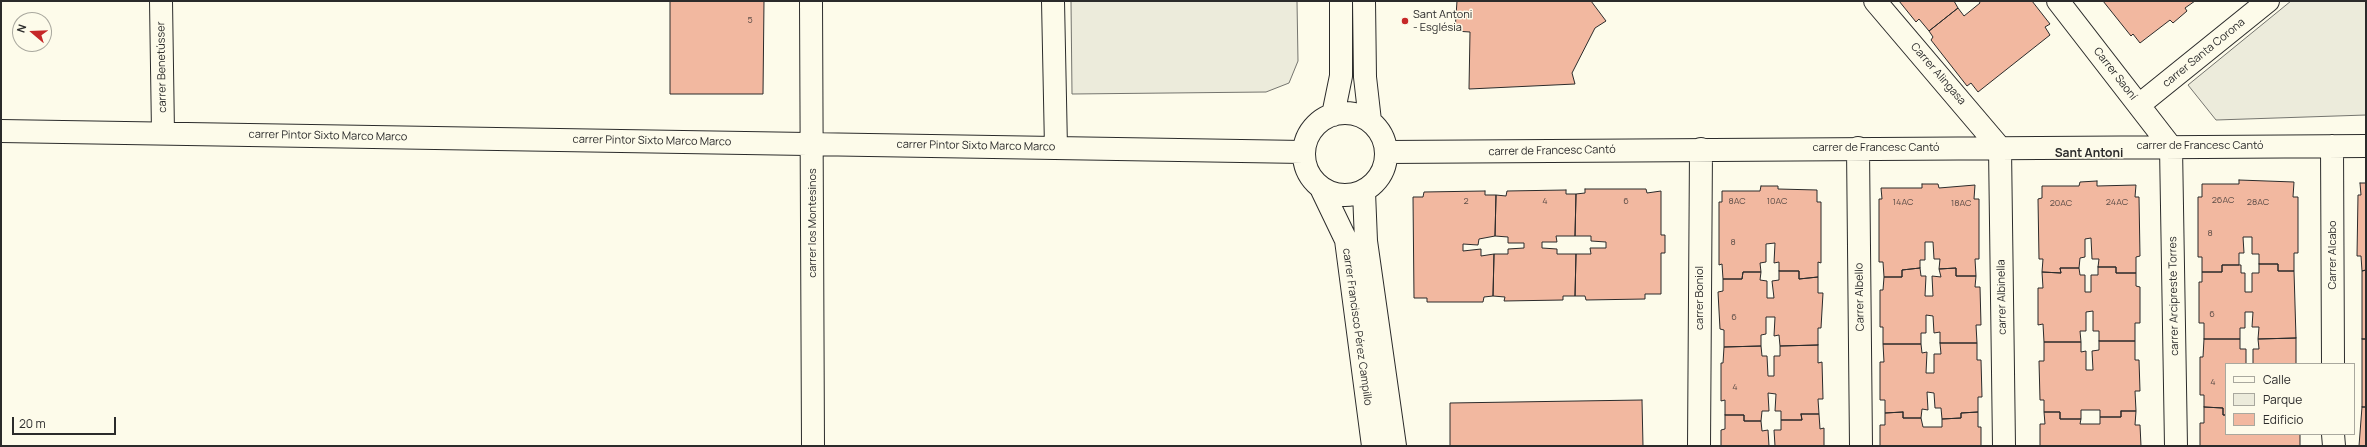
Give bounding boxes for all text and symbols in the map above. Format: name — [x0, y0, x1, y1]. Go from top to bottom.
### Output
place label: Sant Antoni - Església — [1413, 8, 1472, 34]
north arrow — [12, 12, 52, 52]
house number: 5 — [747, 15, 753, 25]
marker: Sant Antoni - Església — [1400, 16, 1410, 26]
street label: carrer Santa Corona — [2160, 16, 2248, 90]
street label: carrer Benetússer — [155, 21, 169, 113]
text: N — [13, 22, 30, 34]
street label: Carrer Alingasa — [1908, 40, 1968, 108]
street label: Carrer Saoní — [2090, 45, 2140, 103]
street label: carrer Pintor Sixto Marco Marco — [249, 128, 407, 144]
street label: carrer Pintor Sixto Marco Marco — [573, 133, 731, 149]
street label: carrer Pintor Sixto Marco Marco — [897, 138, 1055, 154]
street label: carrer de Francesc Cantó — [2136, 139, 2264, 153]
street label: carrer de Francesc Cantó — [1812, 141, 1940, 155]
street label: carrer de Francesc Cantó — [1488, 143, 1616, 159]
district label: Sant Antoni — [2055, 147, 2123, 161]
street label: carrer los Montesinos — [806, 168, 820, 278]
house number: 26AC — [2212, 195, 2234, 205]
house number: 2 — [1463, 196, 1469, 206]
house number: 4 — [1542, 196, 1548, 206]
house number: 6 — [1623, 196, 1629, 206]
house number: 8AC — [1728, 196, 1746, 206]
house number: 10AC — [1767, 196, 1787, 206]
house number: 14AC — [1893, 197, 1913, 207]
house number: 24AC — [2106, 197, 2128, 207]
house number: 28AC — [2247, 197, 2269, 207]
house number: 18AC — [1951, 198, 1971, 208]
house number: 20AC — [2050, 198, 2072, 208]
street label: Carrer Alcabo — [2326, 220, 2340, 290]
house number: 8 — [2207, 228, 2213, 238]
street label: carrer Arcipreste Torres — [2166, 236, 2182, 356]
house number: 8 — [1730, 237, 1736, 247]
street label: carrer Francisco Pérez Campillo — [1339, 247, 1375, 407]
street label: carrer Albinella — [1995, 259, 2009, 335]
street label: Carrer Albello — [1853, 263, 1867, 331]
street label: carrer Boniol — [1693, 266, 1707, 330]
house number: 6 — [2209, 309, 2215, 319]
house number: 6 — [1731, 312, 1737, 322]
legend — [2225, 363, 2355, 435]
text: Calle — [2263, 371, 2291, 388]
house number: 4 — [2210, 377, 2216, 387]
house number: 4 — [1732, 382, 1738, 392]
text: Parque — [2263, 391, 2302, 408]
scale bar — [14, 409, 118, 435]
text: Edificio — [2263, 411, 2303, 428]
text: 20 m — [19, 415, 46, 432]

